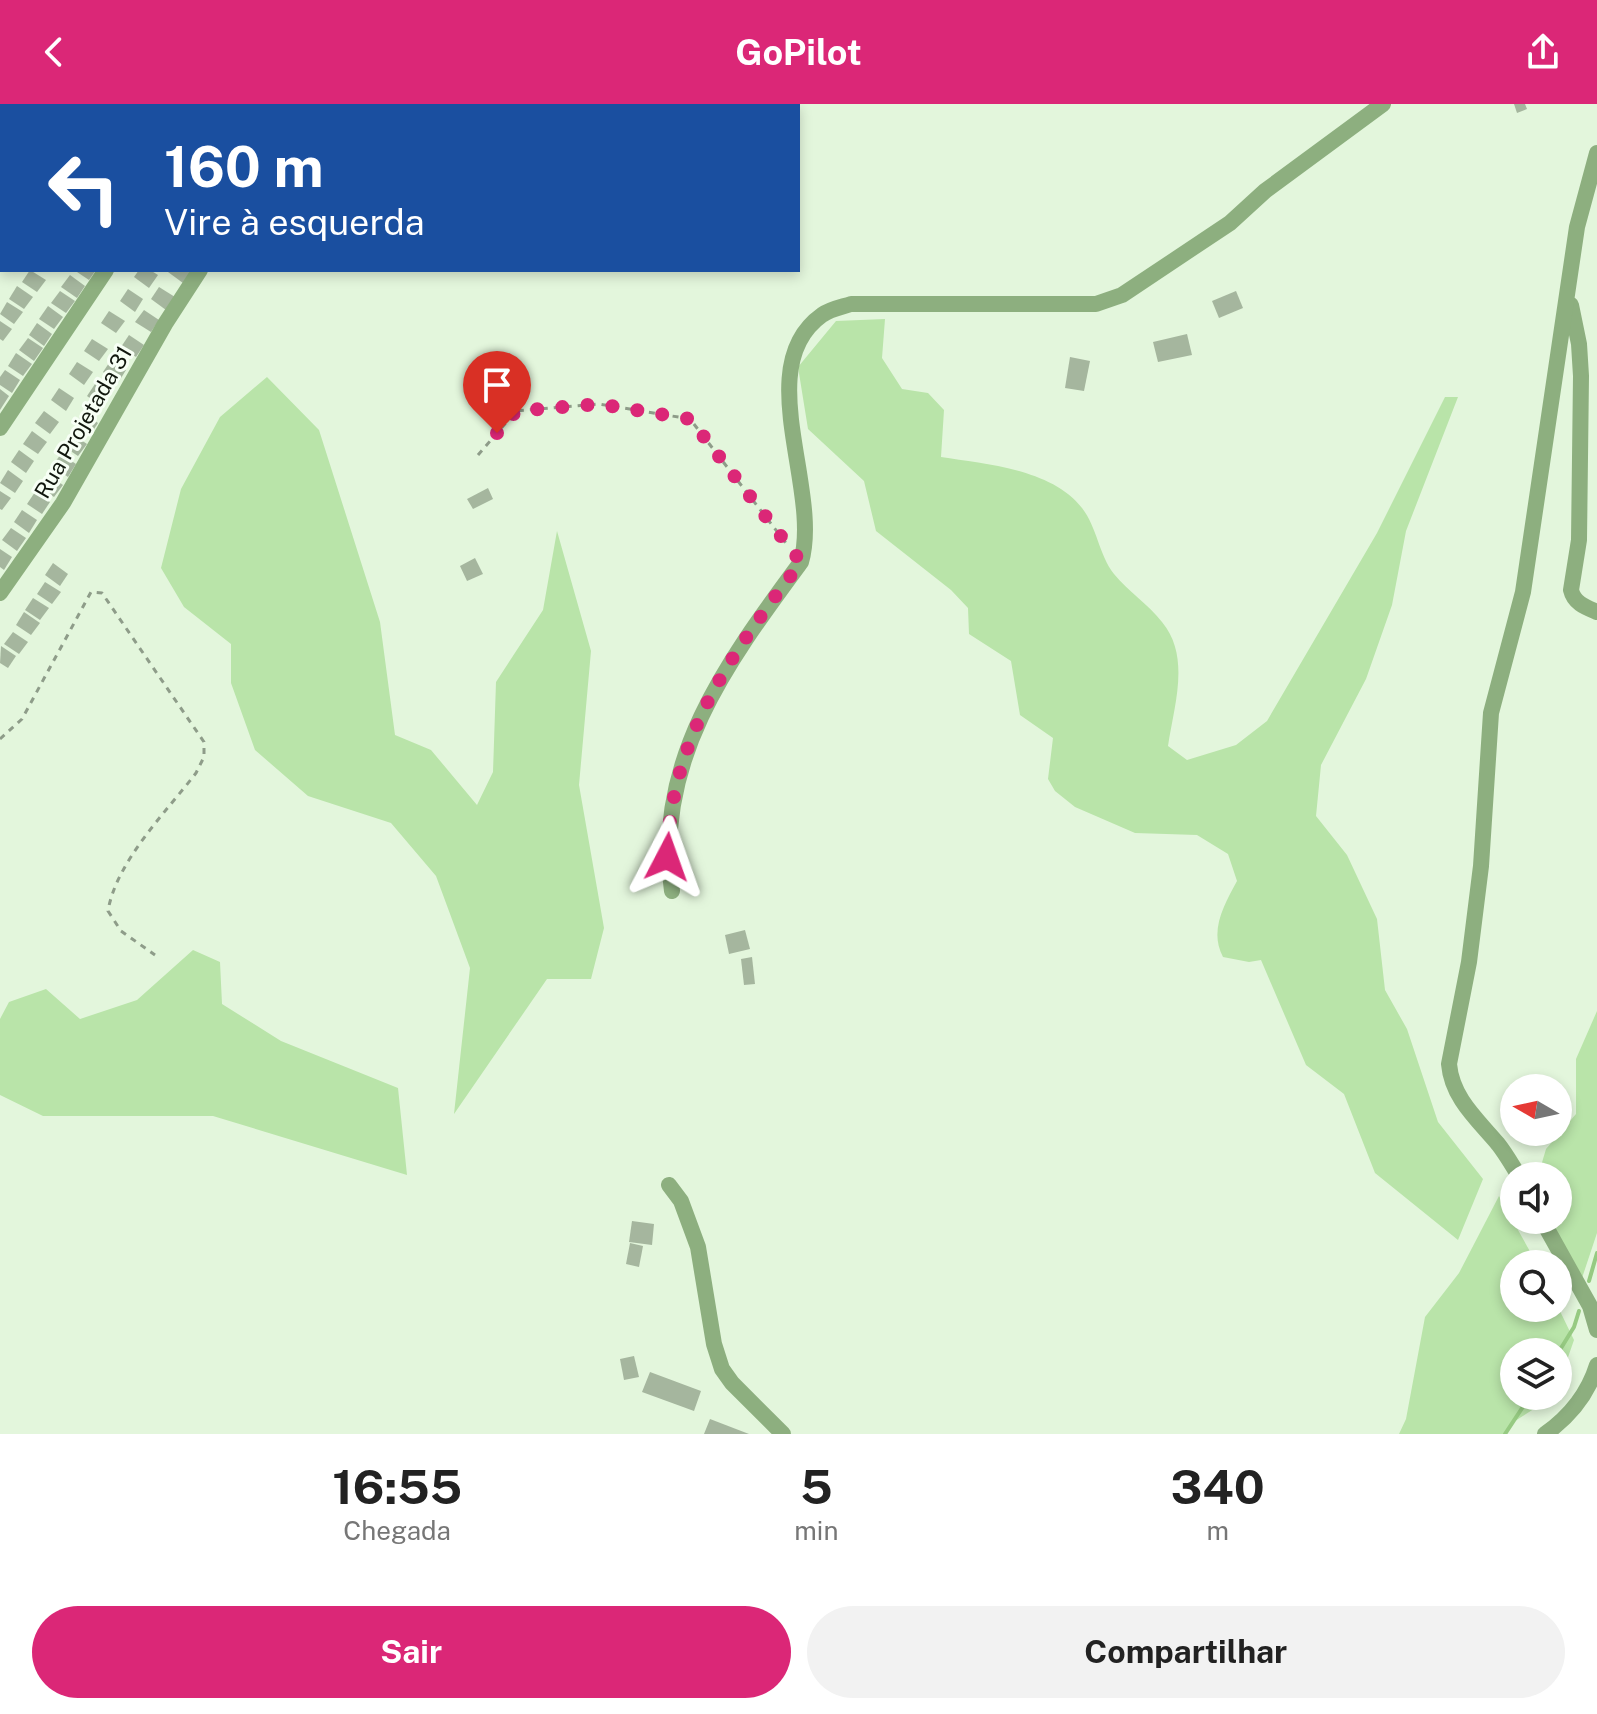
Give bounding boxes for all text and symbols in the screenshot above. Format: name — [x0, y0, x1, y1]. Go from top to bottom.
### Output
icon: back — [32, 30, 76, 74]
icon: share — [1521, 30, 1565, 74]
text: GoPilot — [735, 31, 862, 73]
text: 160 m — [164, 134, 324, 200]
icon: left — [32, 136, 136, 240]
text: Vire à esquerda — [164, 201, 425, 243]
street label: Rua Projetada 31 — [29, 341, 137, 503]
pin — [463, 351, 531, 433]
icon: arrive — [475, 363, 519, 407]
position arrow — [625, 815, 709, 899]
north arrow — [1500, 1074, 1572, 1146]
map controls — [1500, 1074, 1572, 1410]
button: sound — [1500, 1162, 1572, 1234]
button: search — [1500, 1250, 1572, 1322]
button: layers — [1500, 1338, 1572, 1410]
text: 16:55 — [332, 1458, 462, 1515]
text: 5 — [800, 1458, 833, 1515]
text: 340 — [1171, 1458, 1265, 1515]
text: Chegada — [343, 1515, 451, 1546]
text: min — [794, 1515, 838, 1546]
text: m — [1206, 1515, 1229, 1546]
button: Sair — [32, 1606, 791, 1698]
button: Compartilhar — [807, 1606, 1565, 1698]

